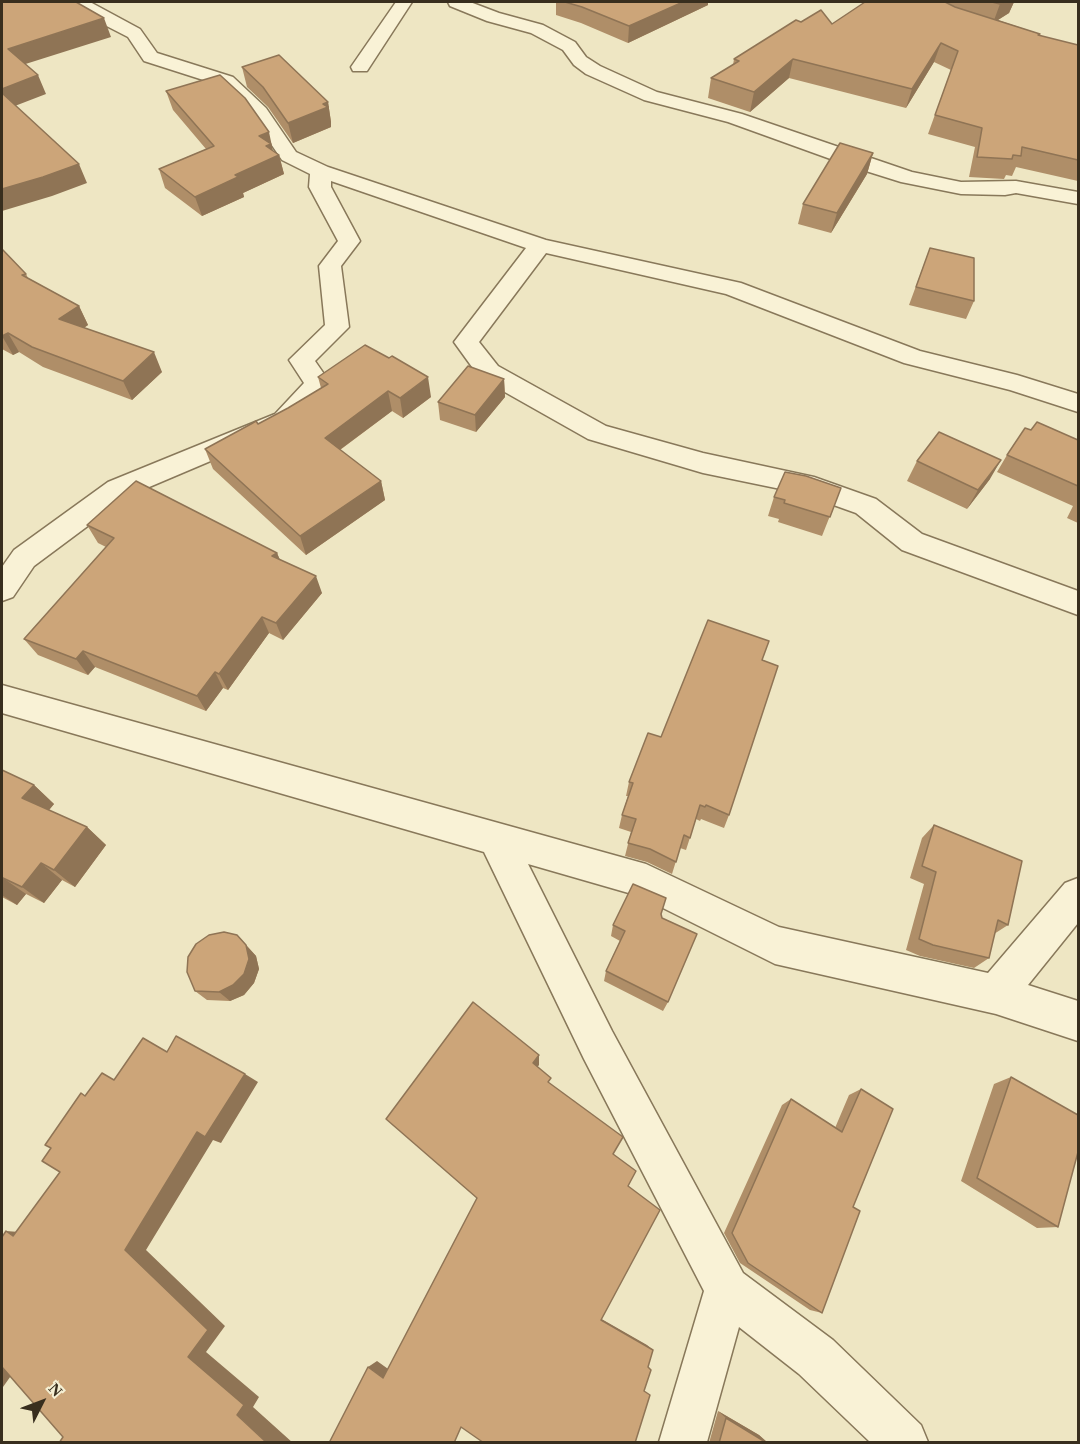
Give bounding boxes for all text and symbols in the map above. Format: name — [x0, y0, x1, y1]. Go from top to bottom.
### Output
north arrow — [12, 1372, 72, 1432]
text: N — [46, 1380, 66, 1400]

